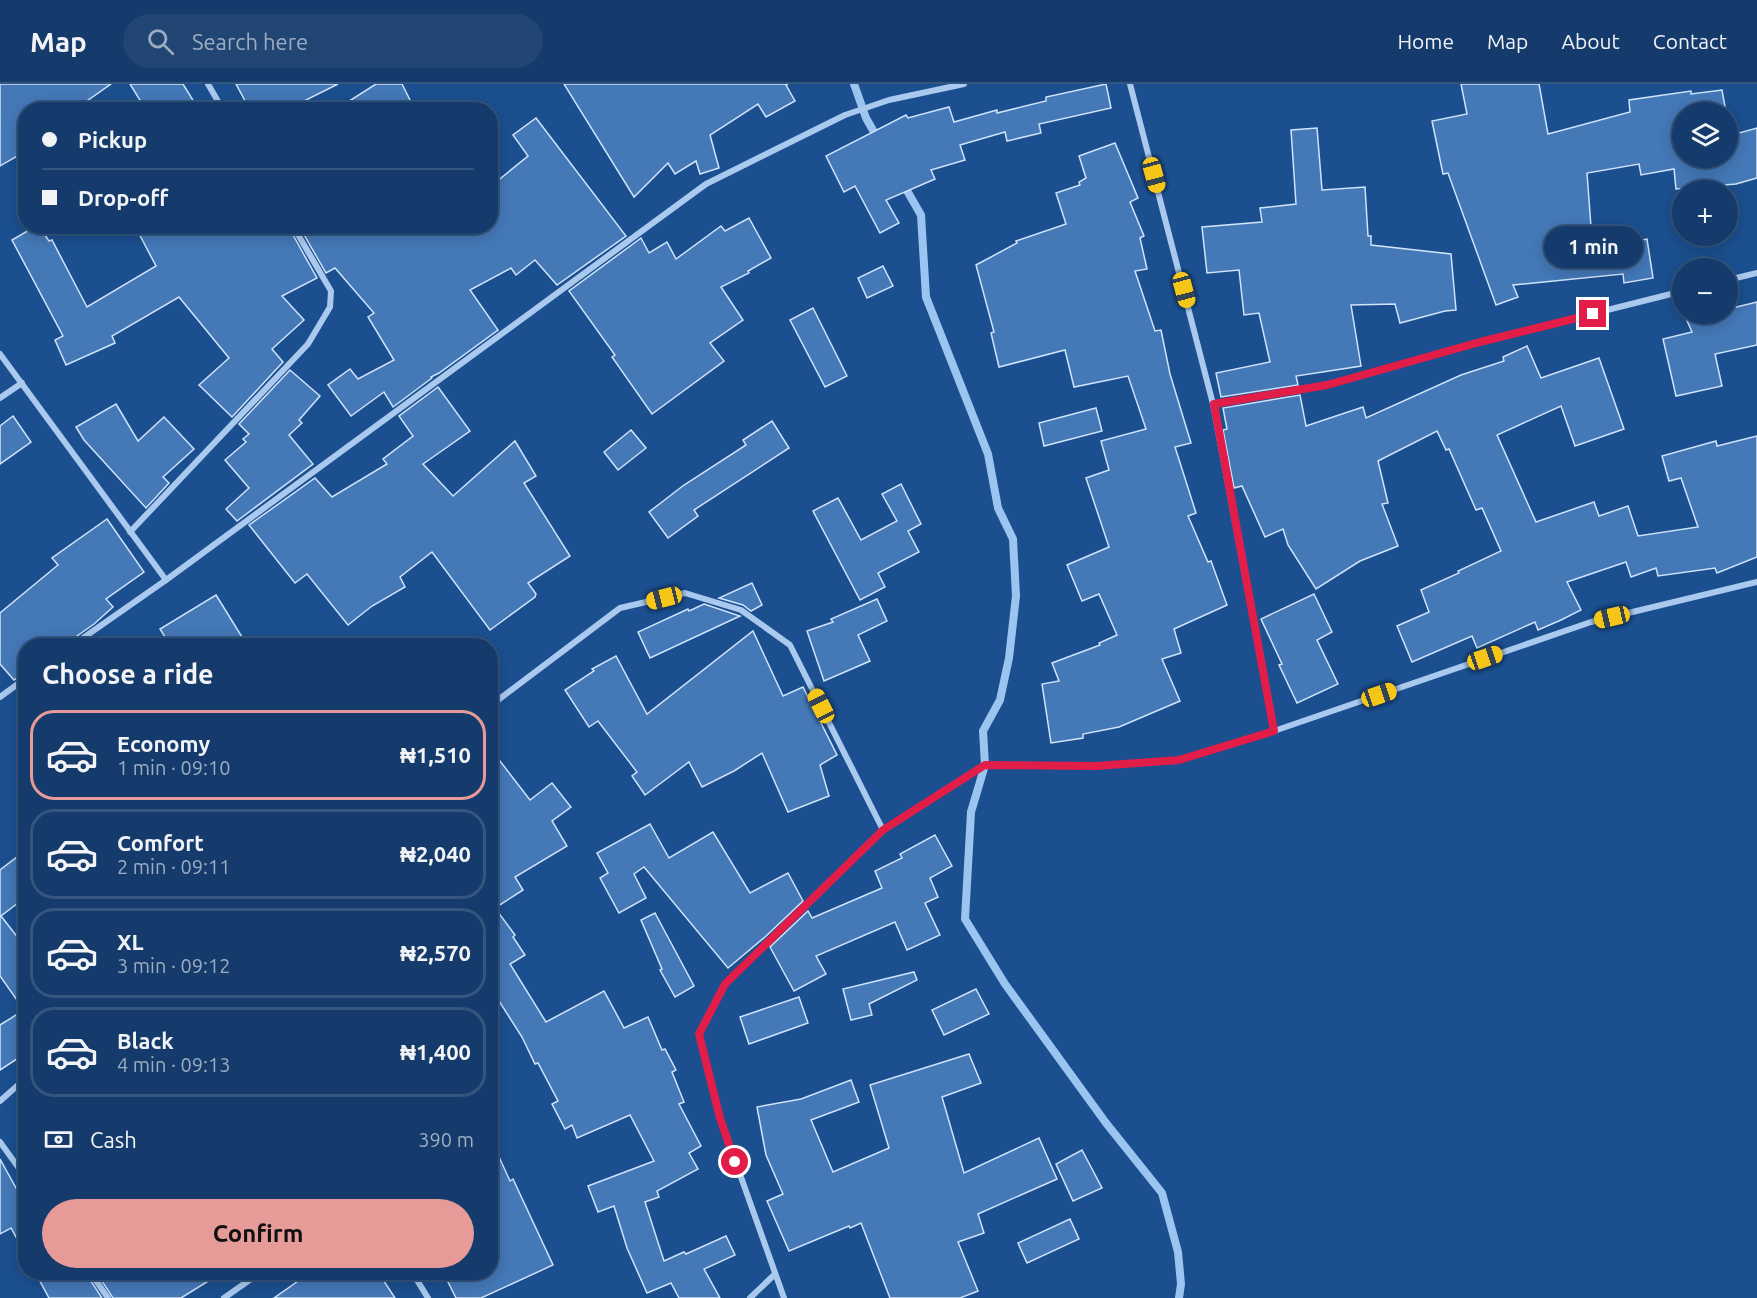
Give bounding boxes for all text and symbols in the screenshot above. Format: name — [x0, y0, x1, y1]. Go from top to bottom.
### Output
search box — [123, 14, 543, 68]
icon: search — [144, 25, 177, 58]
text: Map — [30, 26, 87, 57]
text: Search here — [192, 29, 308, 54]
text: Home — [1397, 29, 1454, 53]
text: Map — [1487, 29, 1528, 53]
text: About — [1561, 29, 1620, 53]
text: Contact — [1653, 29, 1727, 53]
map controls — [1672, 102, 1738, 324]
button: layers — [1672, 102, 1738, 168]
text: Pickup — [78, 127, 147, 152]
car — [1141, 155, 1167, 195]
button: + — [1672, 180, 1738, 246]
text: Drop-off — [78, 185, 168, 210]
callout: 1 min — [1544, 227, 1642, 269]
text: 1 min — [1568, 235, 1619, 258]
button: − — [1672, 258, 1738, 324]
car — [1171, 270, 1197, 310]
route end — [1579, 300, 1606, 327]
car — [644, 585, 684, 611]
car — [1592, 604, 1632, 630]
car — [1465, 644, 1505, 672]
text: Choose a ride — [42, 659, 214, 689]
car — [1359, 681, 1399, 709]
car — [805, 686, 837, 726]
icon: car — [45, 728, 99, 782]
text: Economy — [117, 731, 210, 756]
text: ₦1,510 — [400, 742, 471, 767]
text: 1 min · 09:10 — [117, 756, 231, 779]
icon: car — [45, 827, 99, 881]
text: Comfort — [117, 830, 204, 855]
text: ₦2,040 — [400, 841, 471, 866]
text: 2 min · 09:11 — [117, 855, 231, 878]
icon: car — [45, 926, 99, 980]
text: XL — [117, 929, 144, 954]
text: ₦2,570 — [400, 940, 471, 965]
text: 3 min · 09:12 — [117, 954, 231, 977]
icon: car — [45, 1025, 99, 1079]
text: Black — [117, 1028, 174, 1053]
text: ₦1,400 — [400, 1039, 471, 1064]
text: 4 min · 09:13 — [117, 1053, 231, 1076]
icon: cash — [42, 1123, 75, 1156]
text: Cash — [90, 1127, 137, 1152]
text: 390 m — [418, 1128, 474, 1151]
route start — [721, 1148, 748, 1175]
button: Confirm — [42, 1199, 474, 1268]

